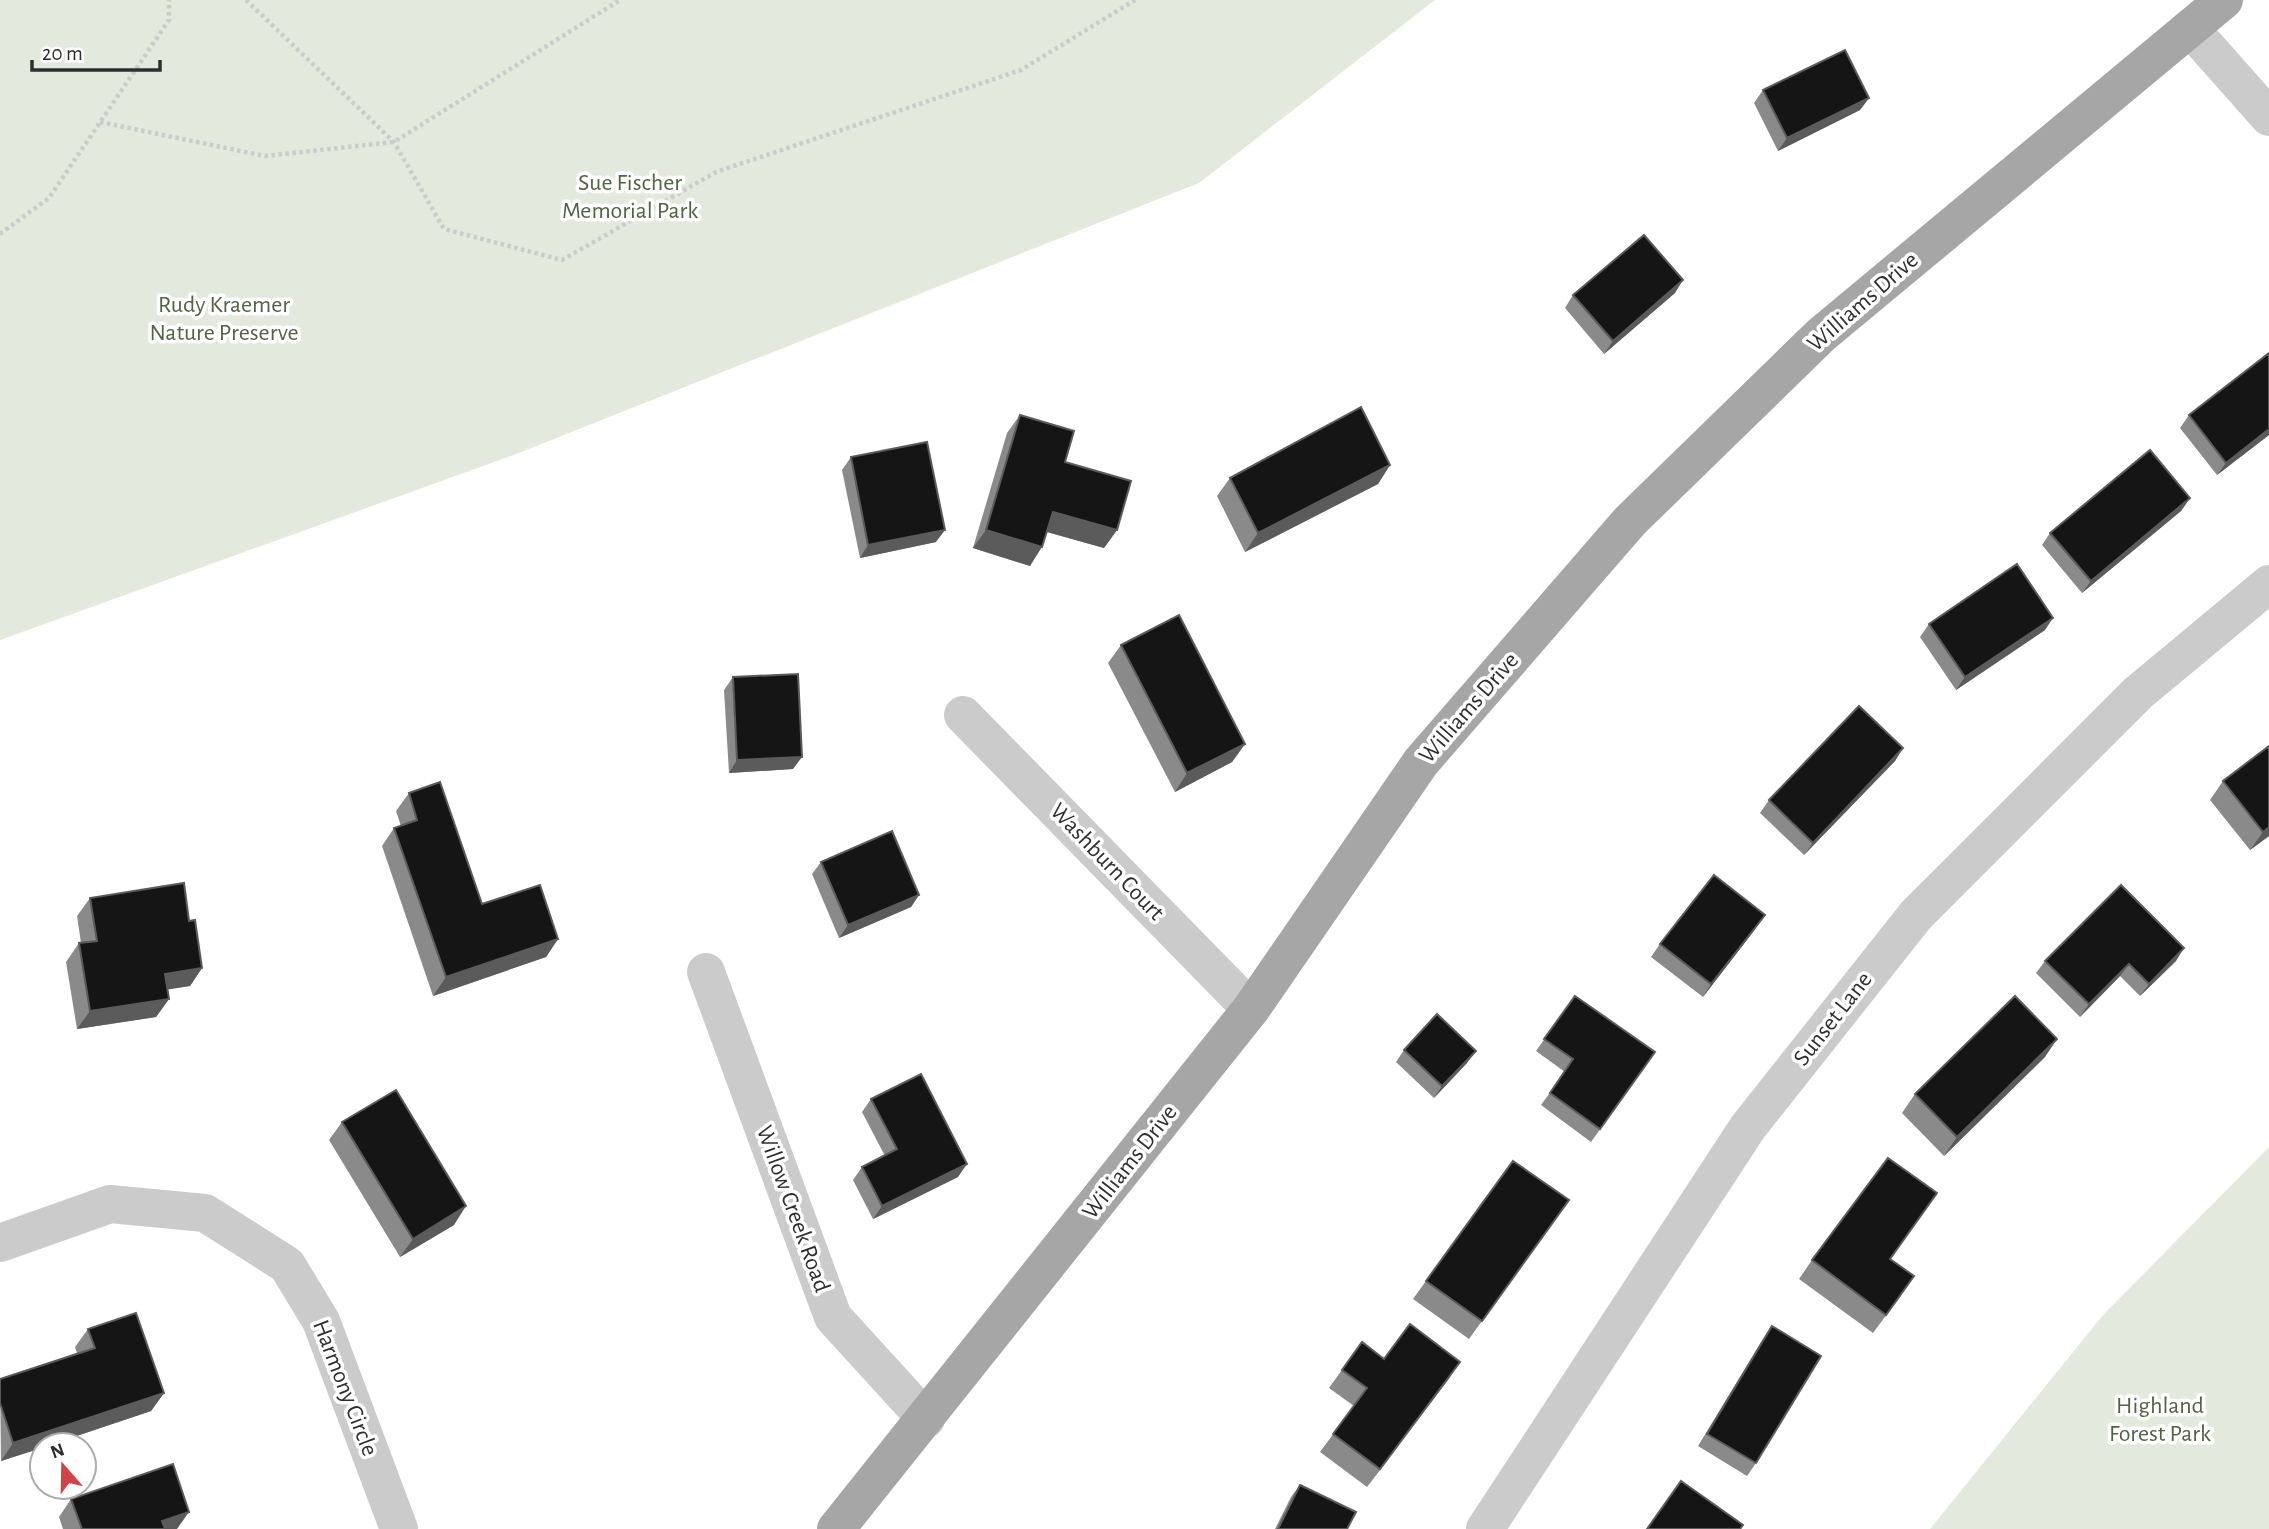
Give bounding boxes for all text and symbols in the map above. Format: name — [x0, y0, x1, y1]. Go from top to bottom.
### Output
scale bar — [32, 28, 159, 72]
text: 20 m — [42, 43, 83, 64]
park label: Sue Fischer Memorial Park — [562, 171, 698, 223]
street label: Williams Drive — [1803, 248, 1923, 356]
park label: Rudy Kraemer Nature Preserve — [149, 293, 299, 345]
street label: Williams Drive — [1415, 648, 1523, 768]
street label: Washburn Court — [1045, 799, 1169, 925]
street label: Sunset Lane — [1789, 968, 1877, 1070]
street label: Williams Drive — [1078, 1100, 1182, 1224]
street label: Willow Creek Road — [752, 1123, 834, 1295]
street label: Harmony Circle — [308, 1317, 382, 1459]
park label: Highland Forest Park — [2109, 1394, 2211, 1446]
north arrow — [28, 1431, 98, 1501]
text: N — [48, 1440, 67, 1463]

